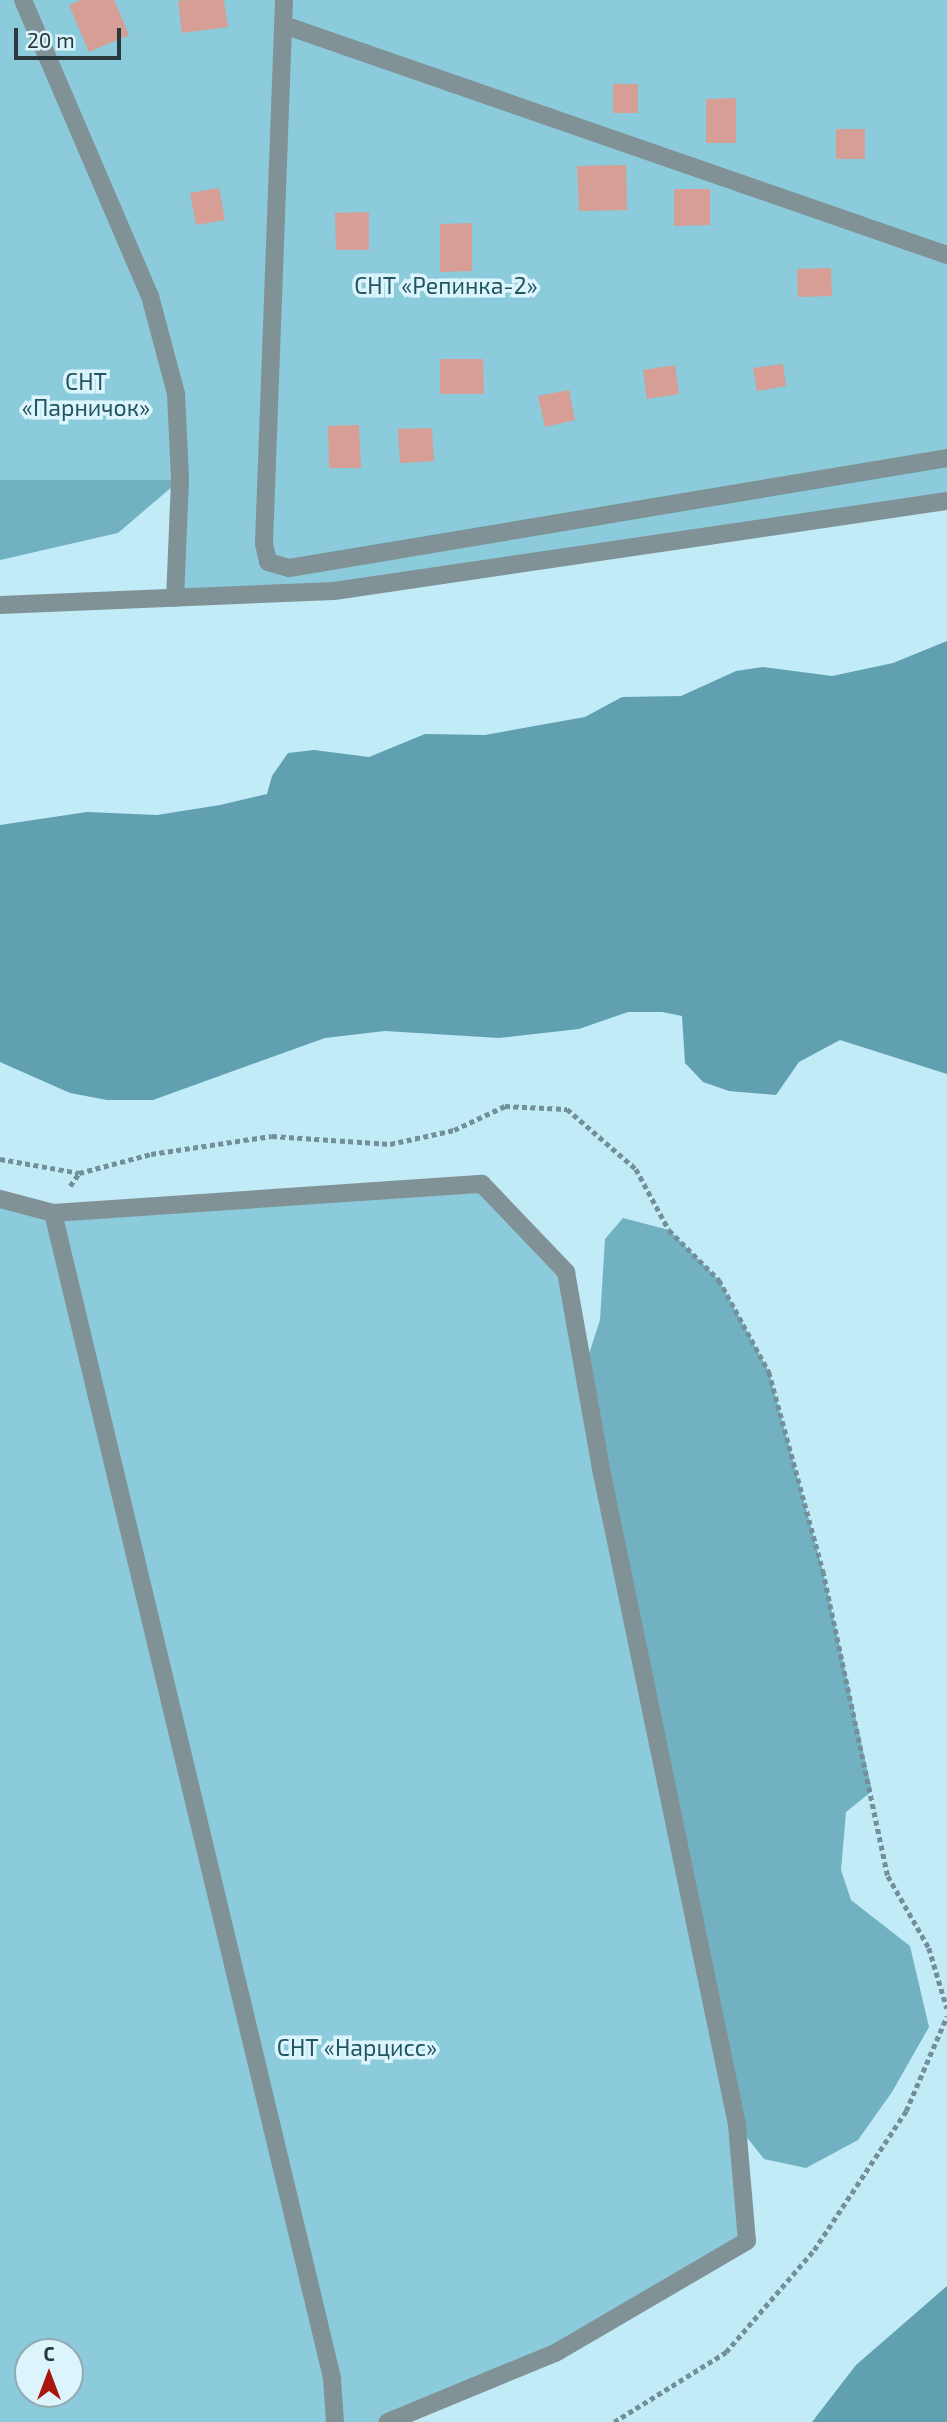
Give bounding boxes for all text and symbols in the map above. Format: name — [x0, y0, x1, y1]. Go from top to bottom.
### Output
scale bar — [18, 14, 124, 58]
text: 20 m — [27, 27, 75, 52]
park label: СНТ «Репинка-2» — [354, 271, 538, 299]
park label: СНТ «Парничок» — [22, 367, 150, 421]
park label: СНТ «Нарцисс» — [277, 2033, 437, 2061]
north arrow — [14, 2338, 84, 2408]
text: С — [43, 2342, 55, 2365]

